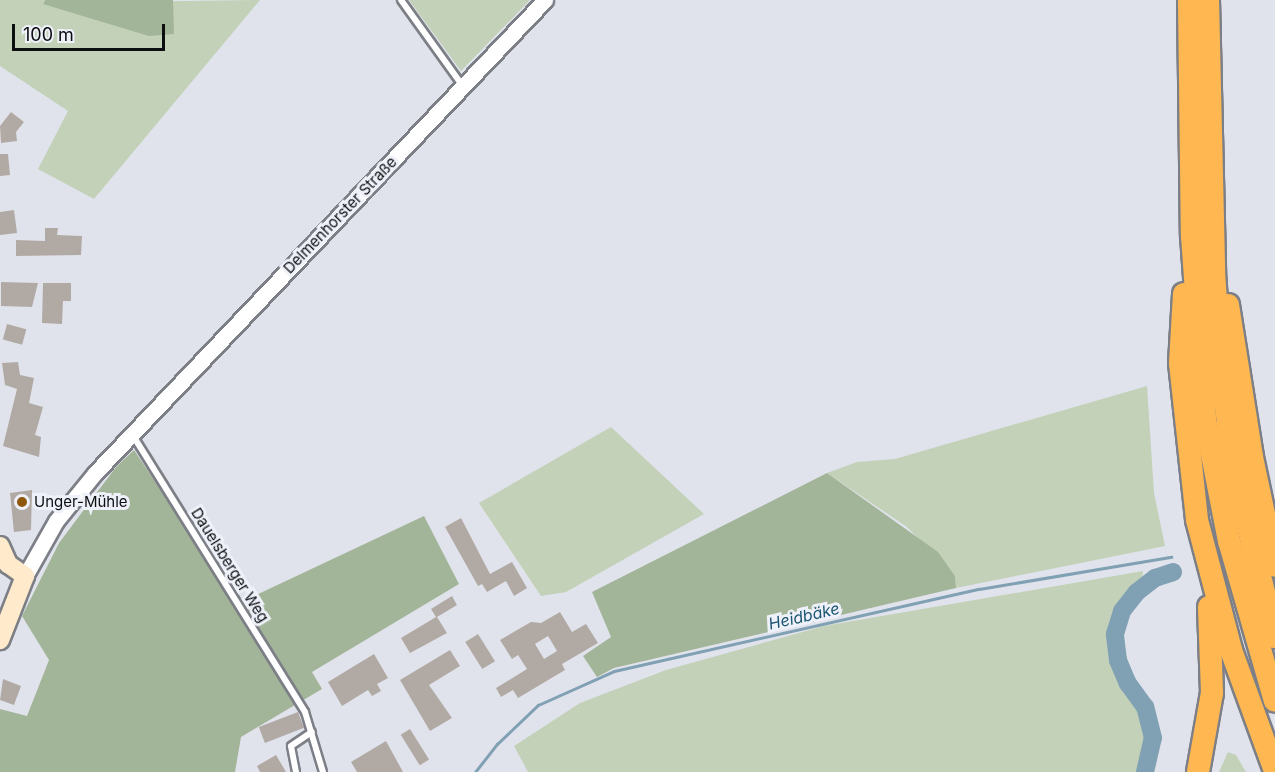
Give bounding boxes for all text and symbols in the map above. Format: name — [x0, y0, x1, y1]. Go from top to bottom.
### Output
scale bar — [15, 12, 168, 50]
text: 100 m — [23, 24, 74, 45]
street label: Delmenhorster Straße — [280, 153, 400, 277]
place label: Unger-Mühle — [34, 493, 128, 511]
marker: Unger-Mühle — [15, 495, 29, 509]
street label: Dauelsberger Weg — [188, 504, 272, 626]
water label: Heidbäke — [767, 599, 841, 633]

